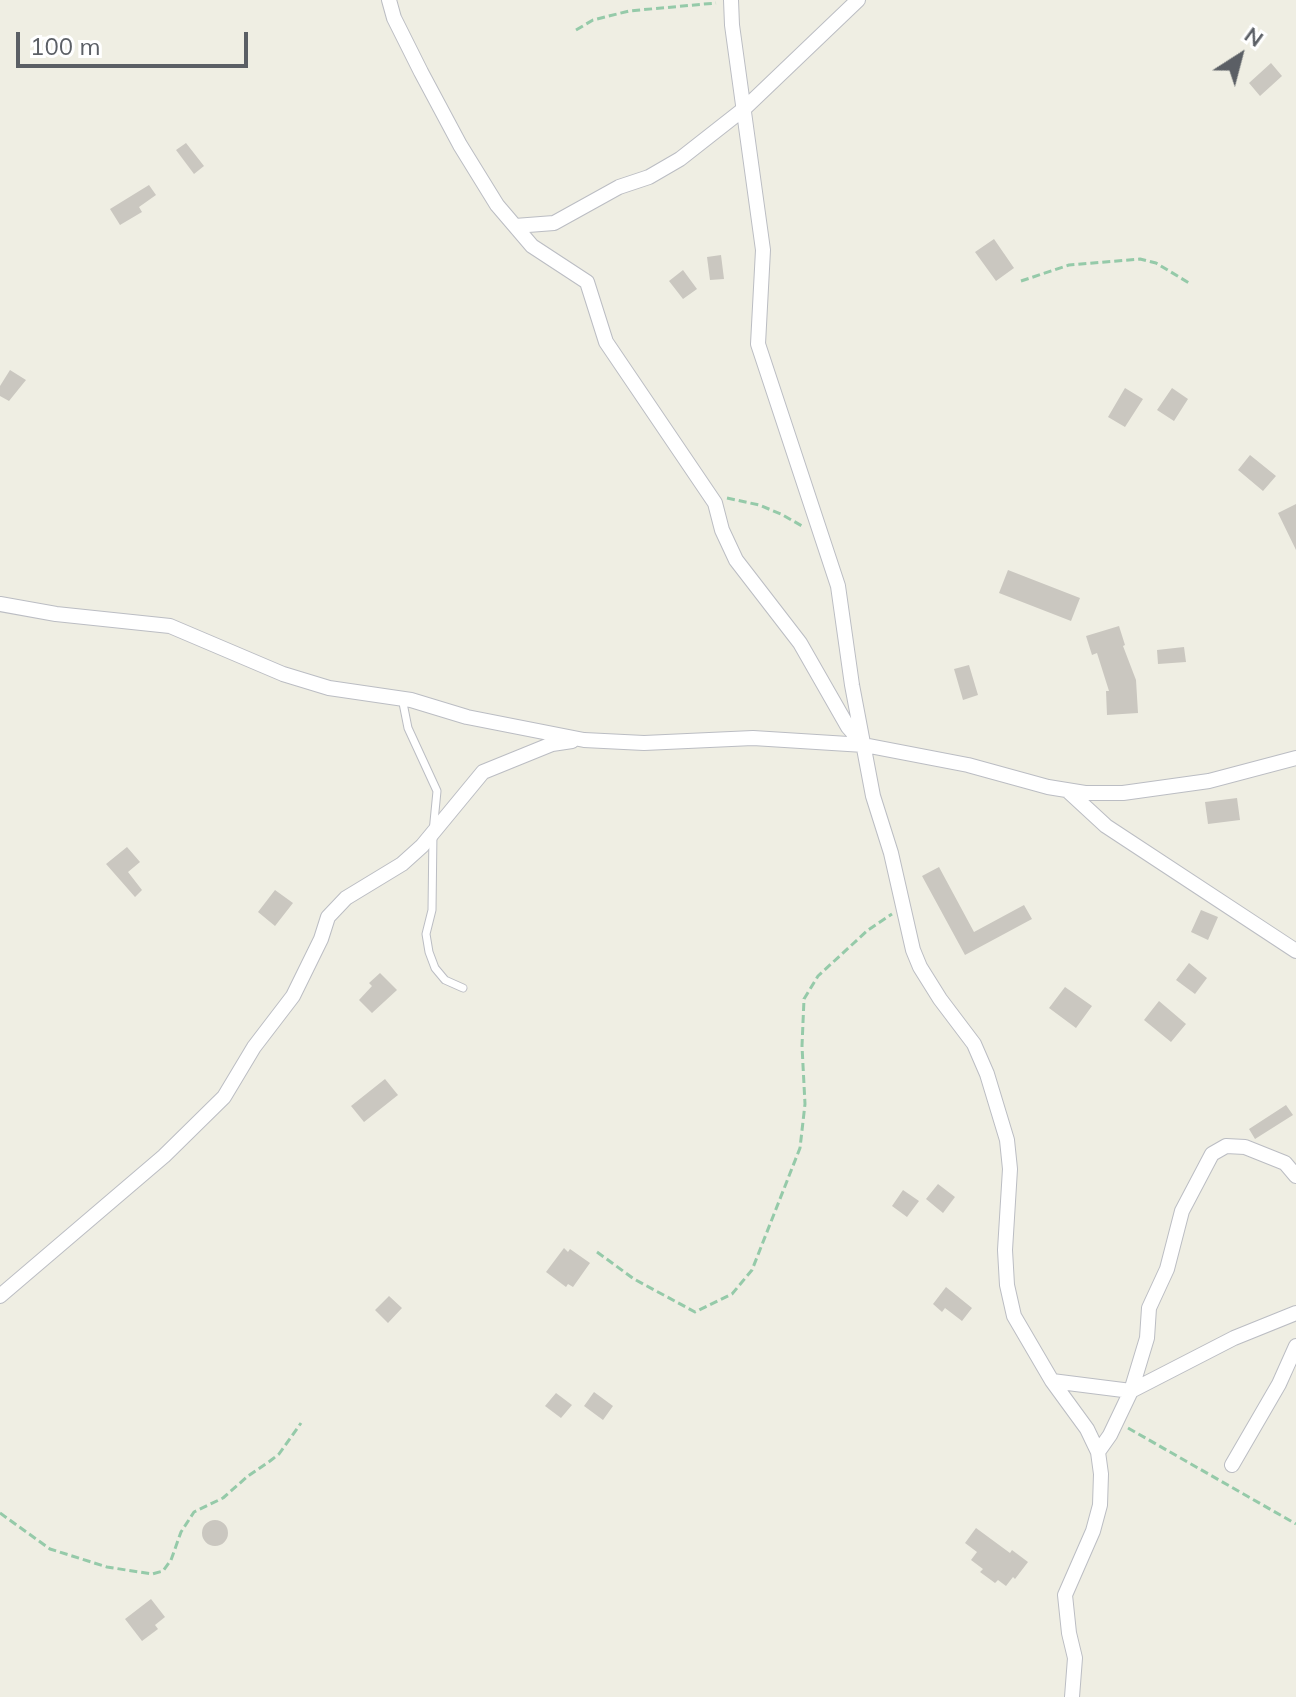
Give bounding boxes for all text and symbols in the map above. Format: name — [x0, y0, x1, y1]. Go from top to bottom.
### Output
scale bar — [20, 16, 252, 66]
north arrow — [1200, 16, 1280, 96]
text: N — [1239, 20, 1269, 53]
text: 100 m — [30, 31, 101, 61]

